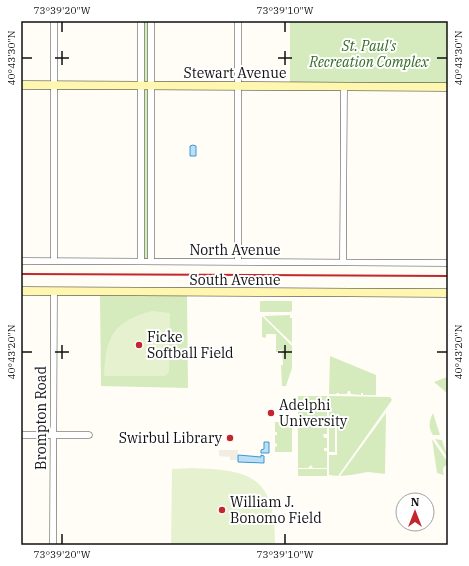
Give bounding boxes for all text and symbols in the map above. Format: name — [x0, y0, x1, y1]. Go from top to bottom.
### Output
text: 73°39'20"W — [33, 4, 91, 17]
text: 73°39'10"W — [256, 4, 314, 17]
text: 40°43'30"N — [5, 30, 18, 86]
text: 40°43'30"N — [452, 30, 465, 86]
park label: St. Paul's Recreation Complex — [308, 37, 430, 71]
street label: Stewart Avenue — [184, 64, 286, 82]
street label: North Avenue — [189, 241, 281, 259]
street label: South Avenue — [190, 271, 280, 289]
text: 40°43'20"N — [5, 324, 18, 380]
text: 40°43'20"N — [452, 324, 465, 380]
place label: Ficke Softball Field — [147, 328, 234, 362]
marker: Ficke Softball Field — [134, 340, 144, 350]
street label: Brompton Road — [32, 366, 50, 470]
place label: Adelphi University — [279, 396, 348, 430]
marker: Adelphi University — [266, 408, 276, 418]
place label: Swirbul Library — [119, 429, 223, 447]
marker: Swirbul Library — [225, 433, 235, 443]
north arrow — [395, 492, 435, 532]
place label: William J. Bonomo Field — [230, 493, 322, 527]
text: N — [411, 495, 420, 509]
marker: William J. Bonomo Field — [217, 505, 227, 515]
text: 73°39'20"W — [33, 548, 91, 561]
text: 73°39'10"W — [256, 548, 314, 561]

